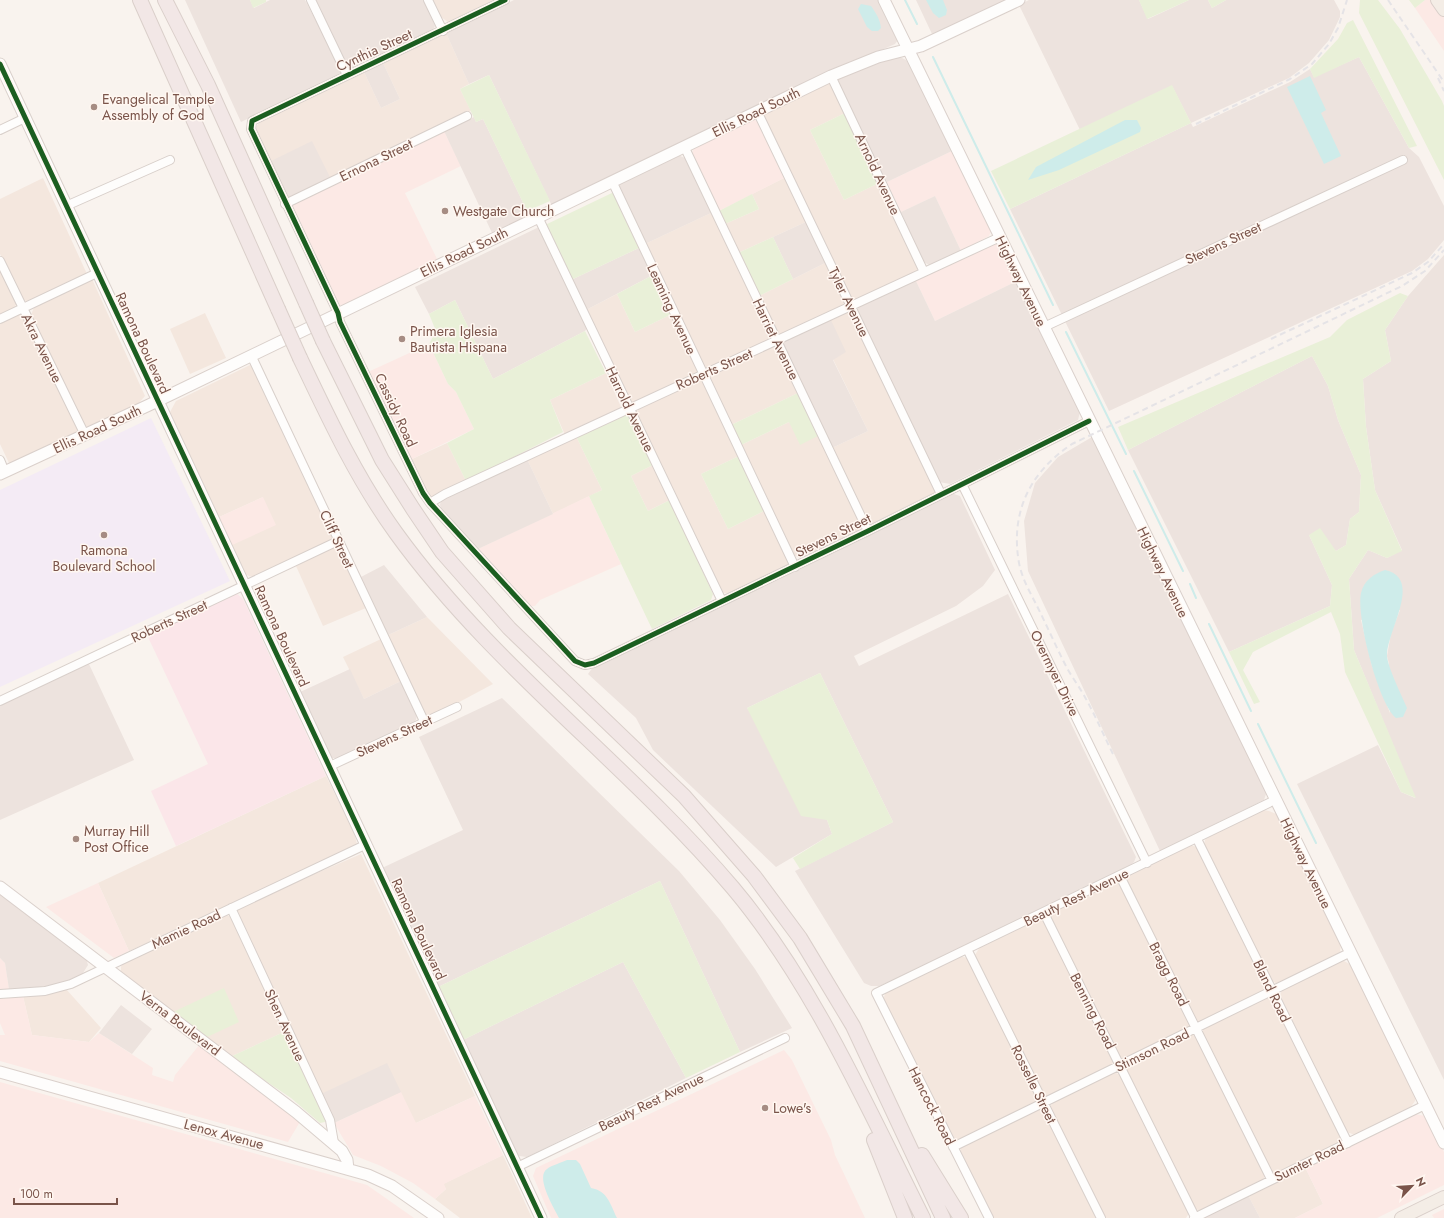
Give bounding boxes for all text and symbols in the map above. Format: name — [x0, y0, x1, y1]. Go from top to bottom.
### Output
street label: Cynthia Street — [333, 23, 416, 76]
street label: Ellis Road South — [709, 82, 803, 142]
place label: Evangelical Temple Assembly of God — [102, 89, 215, 125]
marker: Evangelical Temple Assembly of God — [89, 102, 99, 112]
street label: Arnold Avenue — [850, 130, 906, 218]
street label: Ernona Street — [336, 133, 417, 186]
place label: Westgate Church — [453, 201, 554, 221]
marker: Westgate Church — [440, 206, 450, 216]
street label: Stevens Street — [1182, 216, 1265, 269]
street label: Ellis Road South — [417, 222, 511, 282]
street label: Highway Avenue — [990, 232, 1052, 330]
street label: Leaming Avenue — [642, 260, 702, 358]
street label: Tyler Avenue — [824, 264, 874, 340]
street label: Ramona Boulevard — [111, 289, 175, 397]
street label: Harriet Avenue — [748, 295, 804, 383]
street label: Akra Avenue — [17, 310, 67, 386]
place label: Primera Iglesia Bautista Hispana — [410, 321, 507, 357]
marker: Primera Iglesia Bautista Hispana — [397, 334, 407, 344]
street label: Roberts Street — [672, 343, 756, 395]
street label: Harrold Avenue — [601, 363, 659, 455]
street label: Cassidy Road — [370, 370, 422, 450]
street label: Ellis Road South — [50, 400, 144, 458]
street label: Cliff Street — [315, 507, 359, 572]
street label: Stevens Street — [792, 508, 875, 562]
street label: Highway Avenue — [1132, 523, 1194, 621]
marker: Ramona Boulevard School — [99, 530, 109, 540]
place label: Ramona Boulevard School — [52, 540, 156, 576]
street label: Ramona Boulevard — [250, 582, 314, 690]
street label: Roberts Street — [128, 594, 211, 647]
street label: Overmyer Drive — [1026, 627, 1084, 719]
street label: Stevens Street — [353, 709, 436, 762]
street label: Highway Avenue — [1275, 814, 1337, 912]
place label: Murray Hill Post Office — [84, 821, 149, 857]
marker: Murray Hill Post Office — [71, 834, 81, 844]
street label: Beauty Rest Avenue — [1020, 863, 1132, 931]
street label: Ramona Boulevard — [387, 875, 451, 983]
street label: Mamie Road — [148, 904, 224, 954]
street label: Bragg Road — [1144, 938, 1194, 1010]
street label: Bland Road — [1248, 956, 1296, 1026]
street label: Benning Road — [1065, 969, 1121, 1053]
street label: Verna Boulevard — [135, 986, 225, 1060]
street label: Shen Avenue — [260, 986, 310, 1064]
street label: Stimson Road — [1111, 1023, 1193, 1077]
street label: Rosselle Street — [1006, 1041, 1062, 1127]
street label: Hancock Road — [904, 1063, 960, 1149]
street label: Beauty Rest Avenue — [595, 1068, 707, 1136]
place label: Lowe's — [773, 1098, 811, 1118]
marker: Lowe's — [760, 1103, 770, 1113]
street label: Lenox Avenue — [182, 1114, 266, 1154]
street label: Sumter Road — [1271, 1135, 1347, 1187]
north arrow — [1392, 1166, 1432, 1206]
text: N — [1412, 1174, 1430, 1189]
scale bar — [14, 1180, 117, 1206]
text: 100 m — [20, 1185, 53, 1203]

